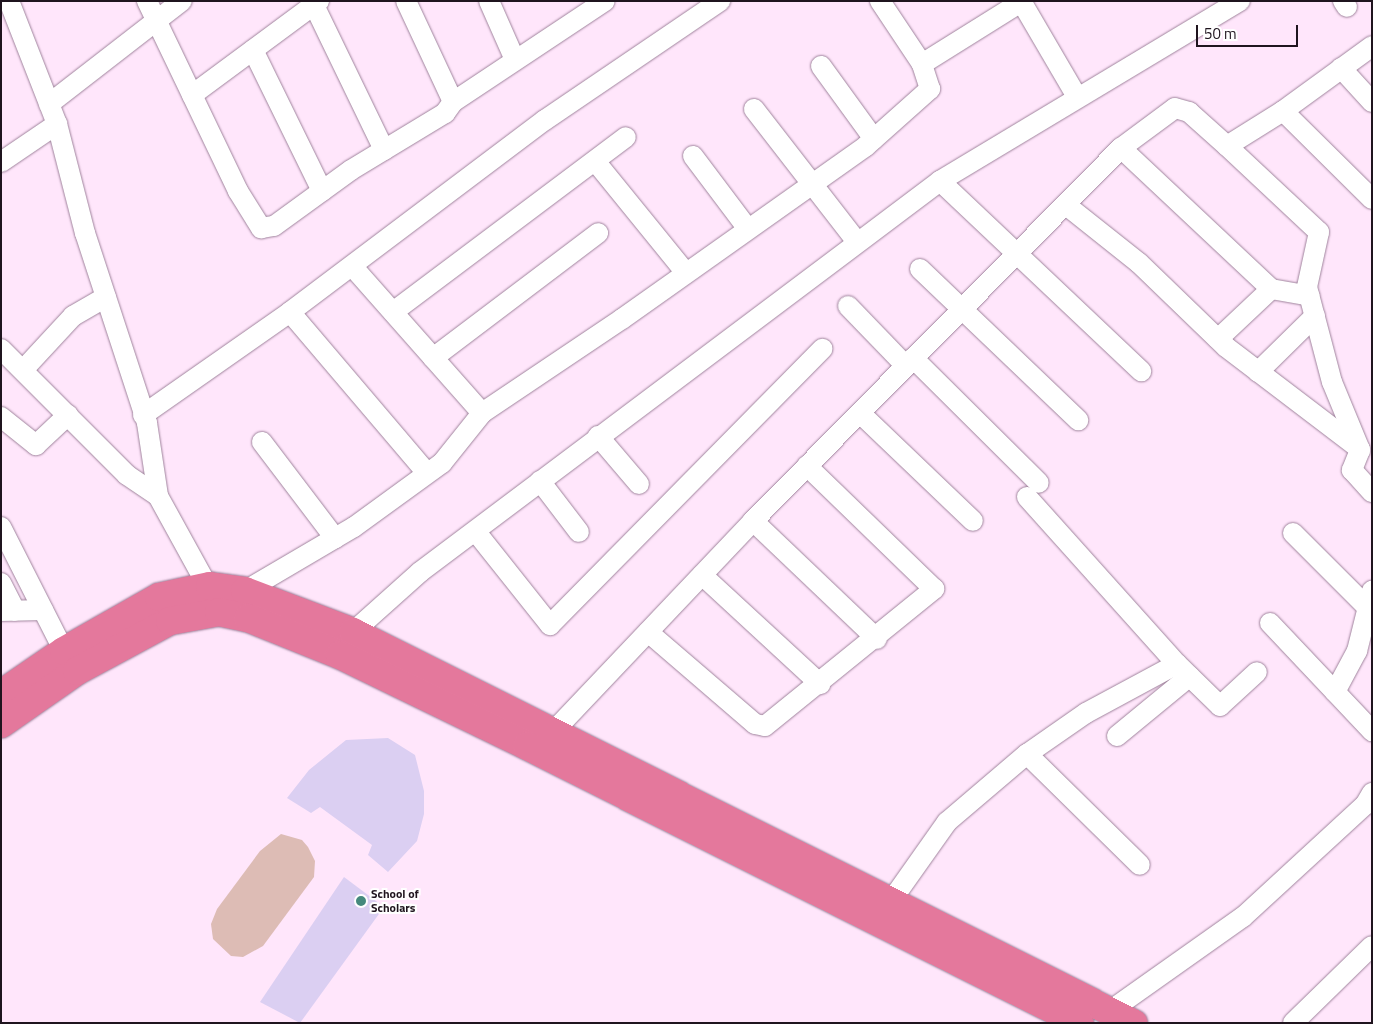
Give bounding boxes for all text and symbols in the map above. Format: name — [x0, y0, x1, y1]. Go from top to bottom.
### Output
scale bar — [1198, 15, 1300, 47]
text: 50 m — [1204, 22, 1237, 45]
place label: School of Scholars — [371, 887, 419, 915]
marker: School of Scholars — [355, 895, 367, 907]

